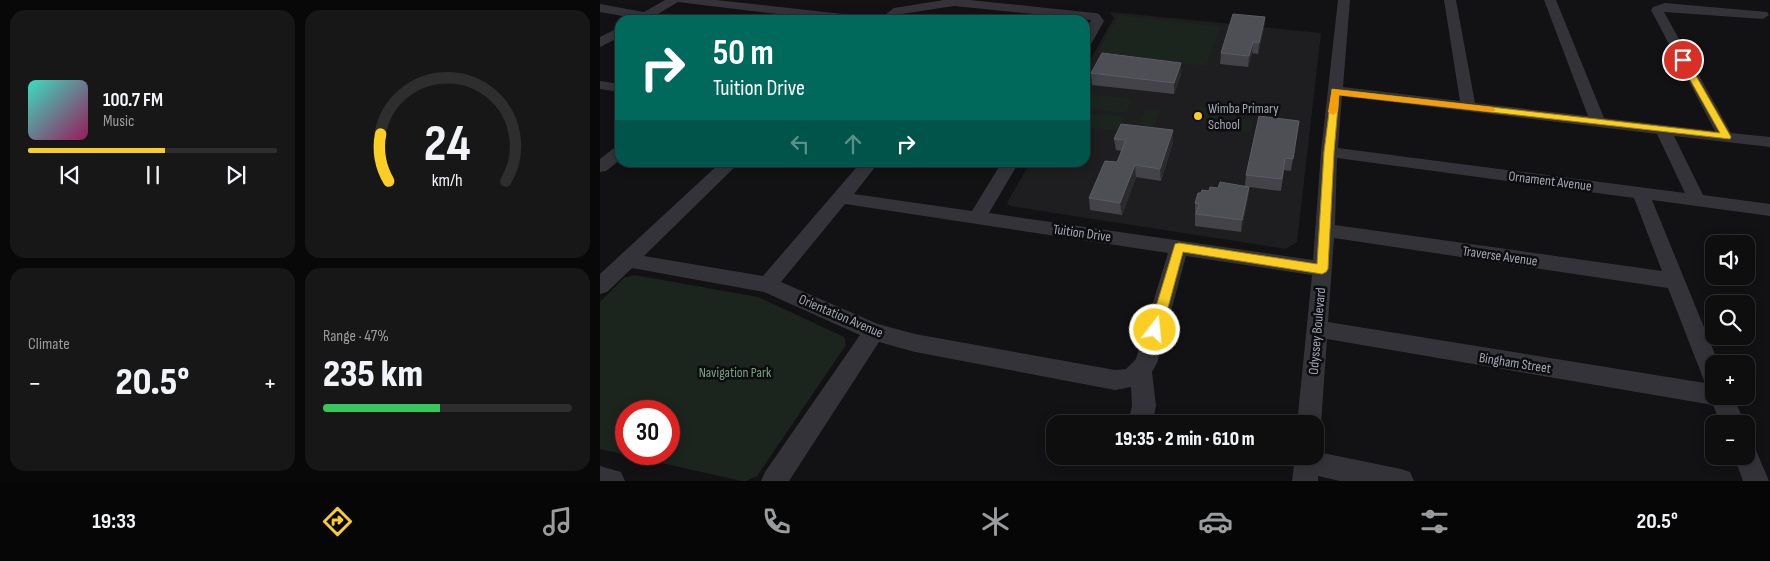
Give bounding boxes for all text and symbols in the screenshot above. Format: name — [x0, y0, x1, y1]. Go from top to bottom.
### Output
text: 50 m — [713, 32, 774, 75]
icon: right — [630, 35, 695, 100]
pin — [1662, 39, 1704, 81]
icon: arrive — [1669, 46, 1697, 74]
text: Tuition Drive — [713, 75, 805, 102]
text: 100.7 FM — [103, 89, 163, 112]
place label: Wimba Primary School — [1208, 100, 1279, 133]
marker: Wimba Primary School — [1192, 110, 1204, 122]
text: Music — [103, 112, 134, 131]
text: 24 — [424, 113, 471, 176]
icon: left — [786, 130, 814, 158]
icon: ahead — [839, 130, 867, 158]
icon: right — [892, 130, 920, 158]
icon: previous — [56, 161, 84, 189]
icon: pause — [139, 161, 167, 189]
icon: next — [222, 161, 250, 189]
street label: Ornament Avenue — [1507, 167, 1593, 195]
text: km/h — [432, 170, 463, 191]
street label: Tuition Drive — [1052, 221, 1112, 245]
map controls — [1705, 235, 1755, 465]
button: sound — [1705, 235, 1755, 285]
street label: Traverse Avenue — [1461, 242, 1539, 270]
street label: Odyssey Boulevard — [1305, 287, 1329, 375]
street label: Orientation Avenue — [796, 291, 886, 341]
button: search — [1705, 295, 1755, 345]
position arrow — [1128, 303, 1180, 355]
text: Range · 47% — [323, 327, 389, 346]
text: Climate — [28, 335, 70, 354]
street label: Bingham Street — [1478, 349, 1552, 377]
text: 235 km — [323, 352, 423, 397]
button: + — [1705, 355, 1755, 405]
text: 20.5° — [116, 360, 189, 405]
park label: Navigation Park — [699, 364, 772, 381]
text: − — [28, 367, 42, 400]
text: + — [263, 367, 277, 400]
speed limit sign: 30 — [615, 400, 680, 465]
button: − — [1705, 415, 1755, 465]
text: 19:35 · 2 min · 610 m — [1115, 428, 1255, 451]
icon: directions — [320, 504, 355, 539]
icon: music — [540, 504, 575, 539]
icon: phone — [759, 504, 794, 539]
icon: climate — [978, 504, 1013, 539]
icon: car — [1198, 504, 1233, 539]
icon: filters — [1417, 504, 1452, 539]
text: 19:33 — [92, 508, 136, 535]
text: 20.5° — [1637, 508, 1678, 535]

